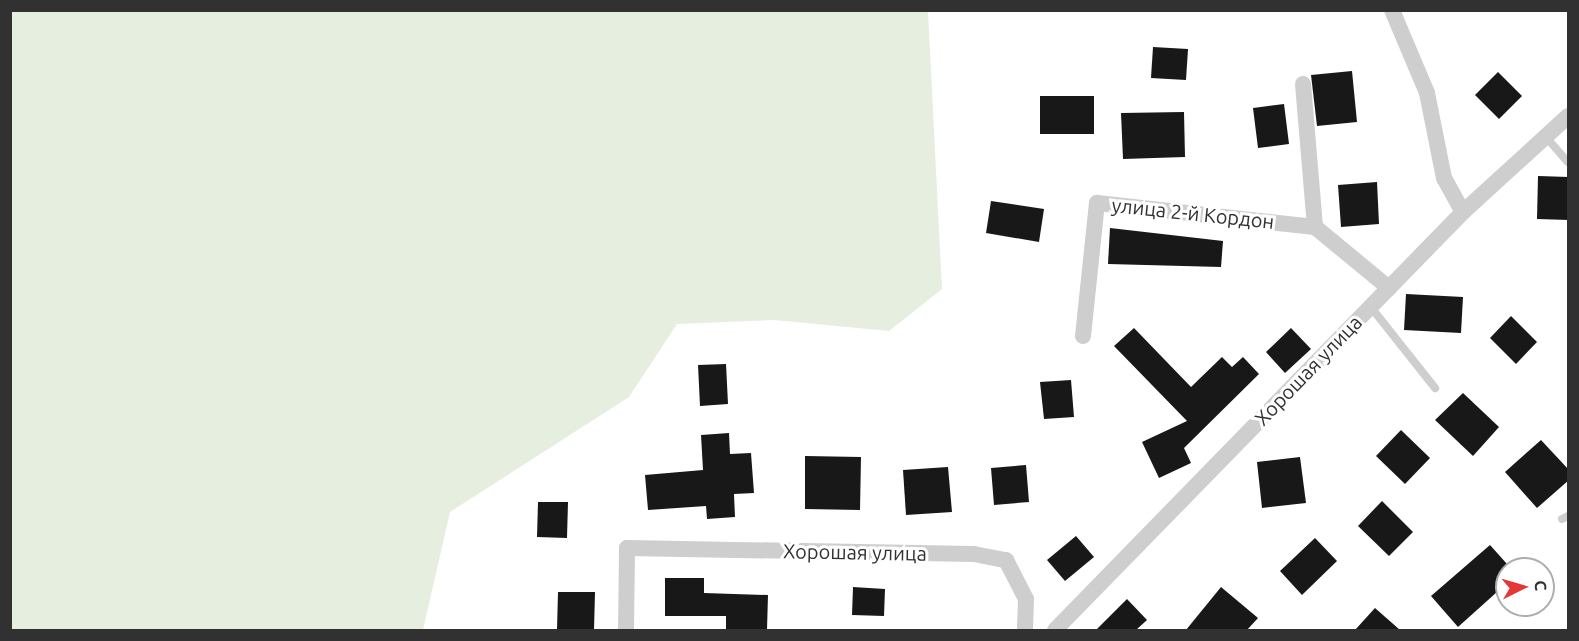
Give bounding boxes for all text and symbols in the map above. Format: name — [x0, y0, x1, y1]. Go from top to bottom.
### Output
street label: улица 2-й Кордон — [1111, 193, 1275, 233]
street label: Хорошая улица — [1249, 310, 1367, 430]
street label: Хорошая улица — [783, 539, 927, 565]
north arrow — [1495, 557, 1555, 617]
text: С — [1532, 580, 1550, 591]

